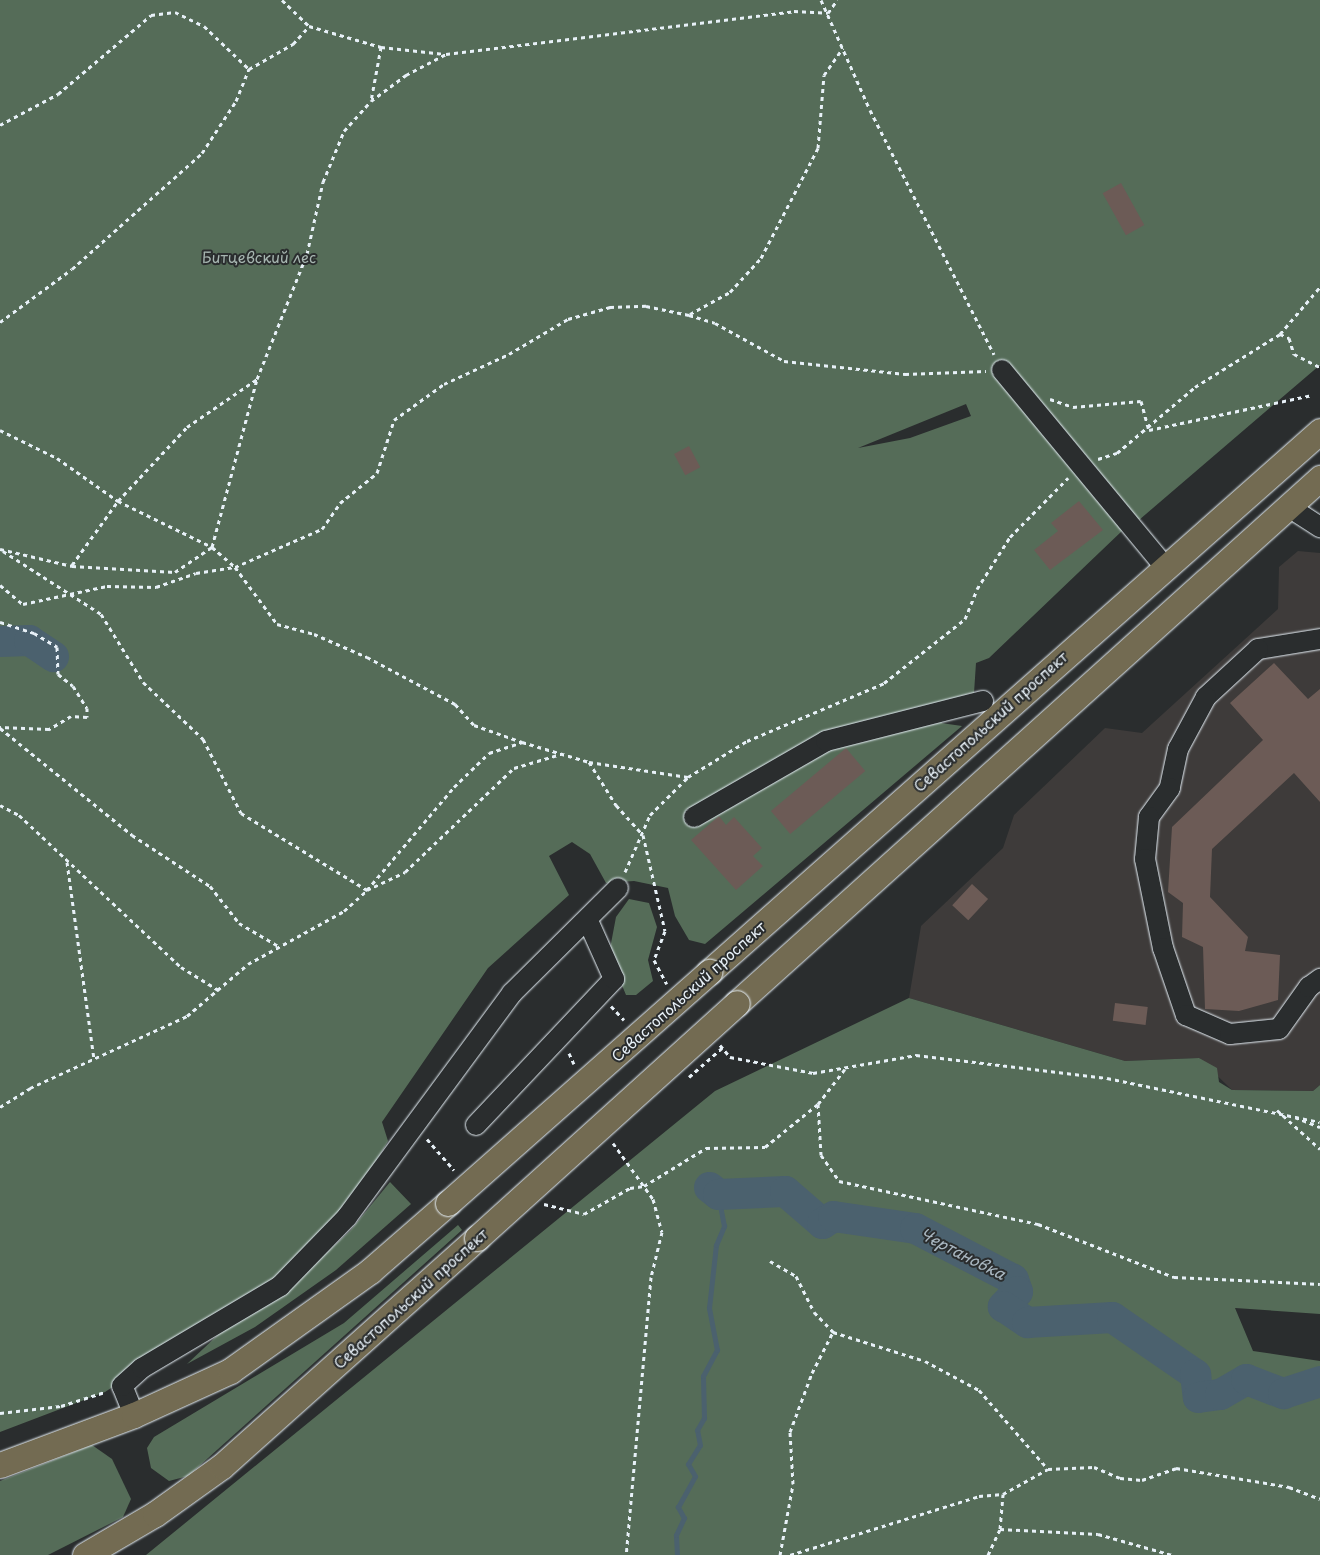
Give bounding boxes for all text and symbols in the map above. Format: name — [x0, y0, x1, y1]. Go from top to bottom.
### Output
park label: Битцевский лес — [202, 248, 316, 266]
street label: Севастопольский проспект — [909, 647, 1071, 795]
street label: Севастопольский проспект — [607, 917, 769, 1065]
water label: Чертановка — [917, 1223, 1009, 1283]
street label: Севастопольский проспект — [329, 1224, 491, 1372]

